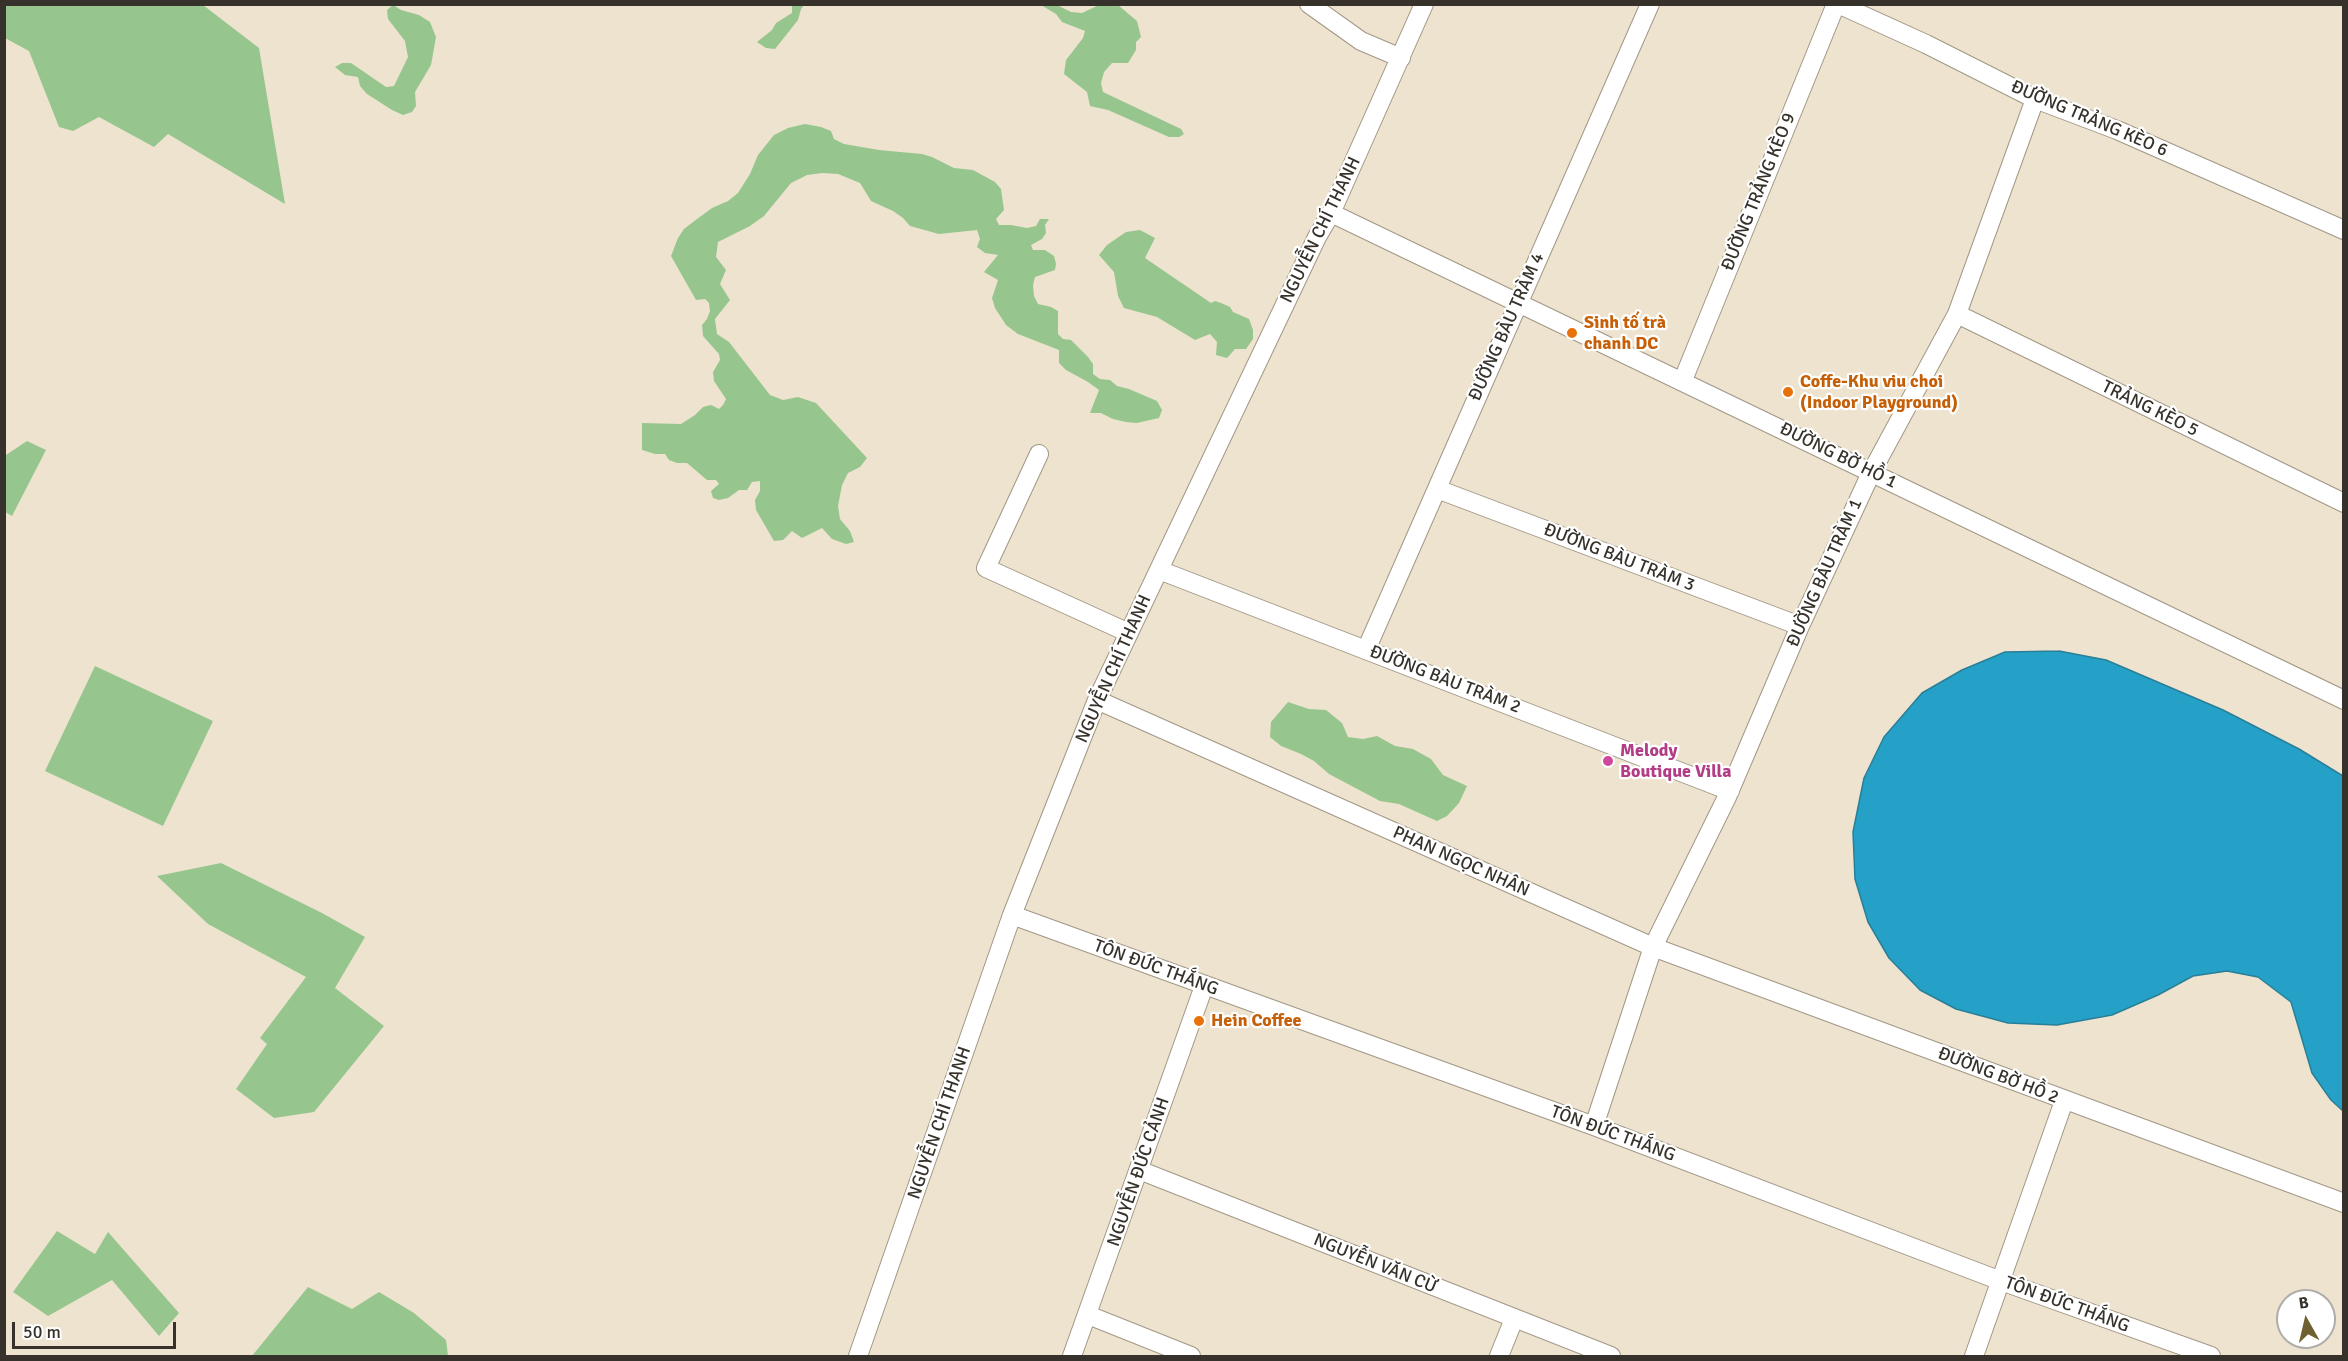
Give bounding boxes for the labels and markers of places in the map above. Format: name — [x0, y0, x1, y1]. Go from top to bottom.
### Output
place label: Sinh tố trà chanh DC — [1584, 312, 1666, 354]
marker: Sinh tố trà chanh DC — [1565, 326, 1579, 340]
place label: Coffe-Khu viu choi (Indoor Playground) — [1800, 371, 1958, 413]
marker: Coffe-Khu viu choi (Indoor Playground) — [1781, 385, 1795, 399]
place label: Melody Boutique Villa — [1620, 740, 1732, 783]
marker: Melody Boutique Villa — [1601, 754, 1615, 768]
place label: Hein Coffee — [1211, 1010, 1302, 1032]
marker: Hein Coffee — [1192, 1014, 1206, 1028]

